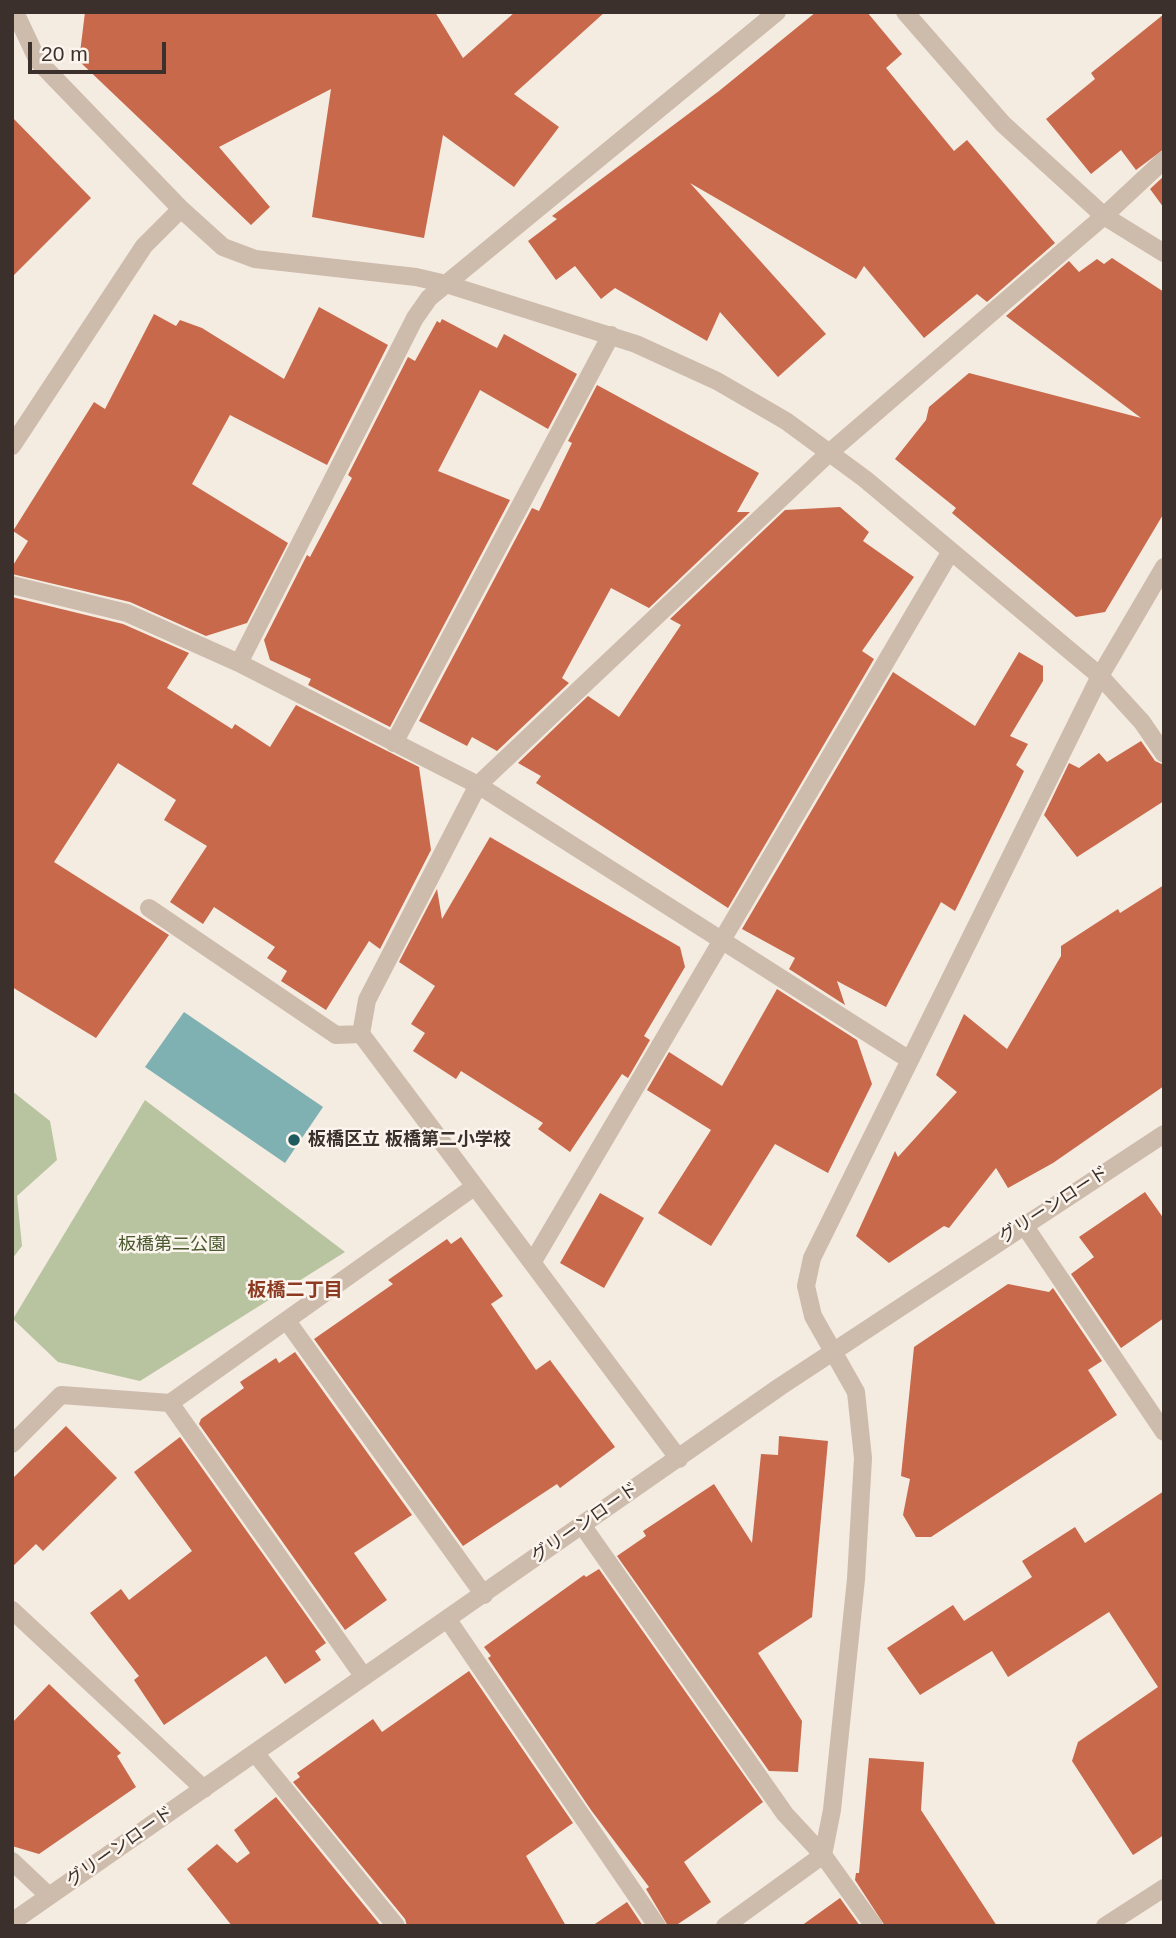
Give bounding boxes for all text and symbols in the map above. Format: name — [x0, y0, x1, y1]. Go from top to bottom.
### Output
scale bar — [32, 28, 170, 72]
text: 20 m — [41, 42, 88, 65]
place label: 板橋区立 板橋第二小学校 — [308, 1129, 511, 1151]
marker: 板橋区立 板橋第二小学校 — [286, 1132, 302, 1148]
street label: グリーンロード — [995, 1162, 1113, 1248]
park label: 板橋第二公園 — [118, 1234, 226, 1256]
district label: 板橋二丁目 — [248, 1280, 342, 1302]
street label: グリーンロード — [527, 1478, 643, 1568]
street label: グリーンロード — [62, 1802, 178, 1892]

